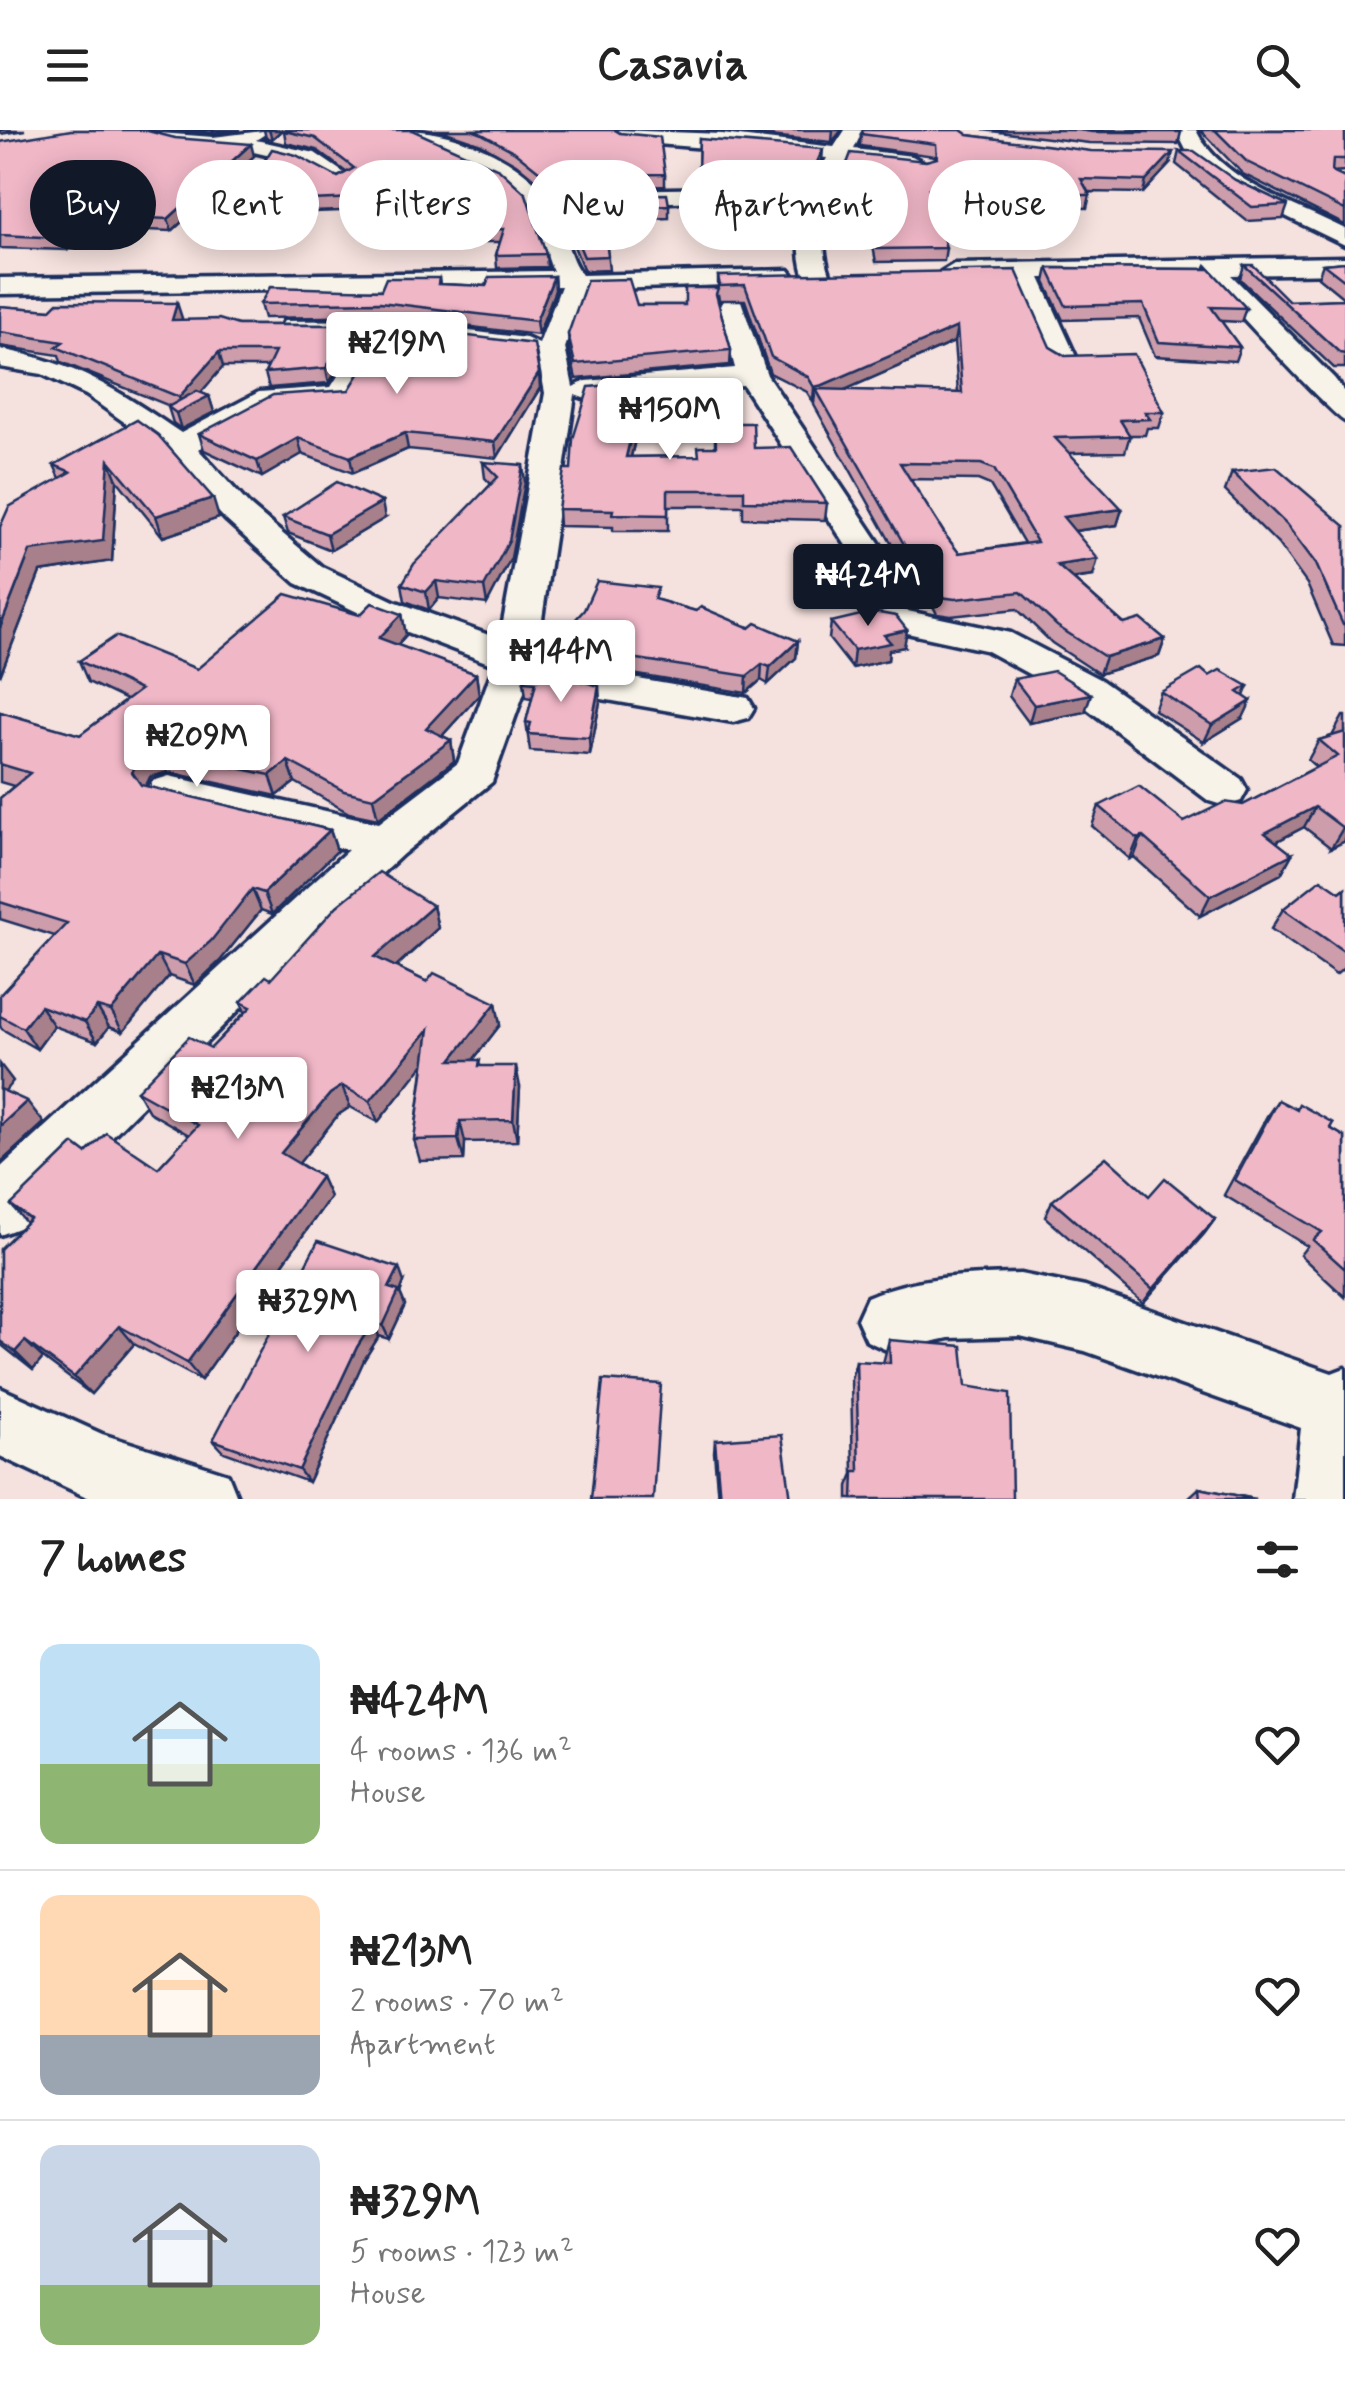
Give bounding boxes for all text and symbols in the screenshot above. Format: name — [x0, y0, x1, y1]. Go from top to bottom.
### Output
text: Casavia — [597, 36, 748, 95]
icon: menu — [40, 38, 95, 93]
icon: search — [1250, 38, 1305, 93]
chip: Buy — [30, 160, 156, 250]
chip: Rent — [176, 160, 319, 250]
chip: Filters — [339, 160, 507, 250]
chip: New — [527, 160, 659, 250]
chip: Apartment — [679, 160, 908, 250]
chip: House — [928, 160, 1081, 250]
pin: ₦219M — [327, 312, 467, 397]
text: ₦219M — [348, 323, 446, 365]
pin: ₦150M — [600, 378, 740, 463]
text: ₦150M — [619, 389, 721, 431]
pin: ₦424M — [798, 544, 938, 629]
text: ₦424M — [815, 555, 921, 597]
pin: ₦144M — [491, 620, 631, 705]
text: ₦144M — [509, 631, 613, 673]
pin: ₦209M — [127, 705, 267, 790]
text: ₦209M — [146, 716, 248, 758]
pin: ₦213M — [168, 1057, 308, 1142]
text: ₦213M — [191, 1068, 285, 1110]
pin: ₦329M — [238, 1270, 378, 1355]
text: ₦329M — [258, 1281, 358, 1323]
text: 7 homes — [40, 1532, 187, 1587]
icon: filters — [1250, 1532, 1305, 1587]
text: ₦424M — [350, 1675, 489, 1730]
icon: home — [120, 1684, 240, 1804]
icon: heart — [1250, 1717, 1305, 1772]
text: 4 rooms · 136 m² — [350, 1730, 572, 1772]
text: House — [350, 1772, 426, 1814]
text: ₦213M — [350, 1926, 473, 1981]
icon: home — [120, 1935, 240, 2055]
icon: heart — [1250, 1968, 1305, 2023]
text: 2 rooms · 70 m² — [350, 1981, 564, 2023]
text: Apartment — [350, 2023, 495, 2065]
text: ₦329M — [350, 2176, 480, 2231]
icon: home — [120, 2185, 240, 2305]
icon: heart — [1250, 2218, 1305, 2273]
text: 5 rooms · 123 m² — [350, 2231, 574, 2273]
text: House — [350, 2273, 426, 2315]

